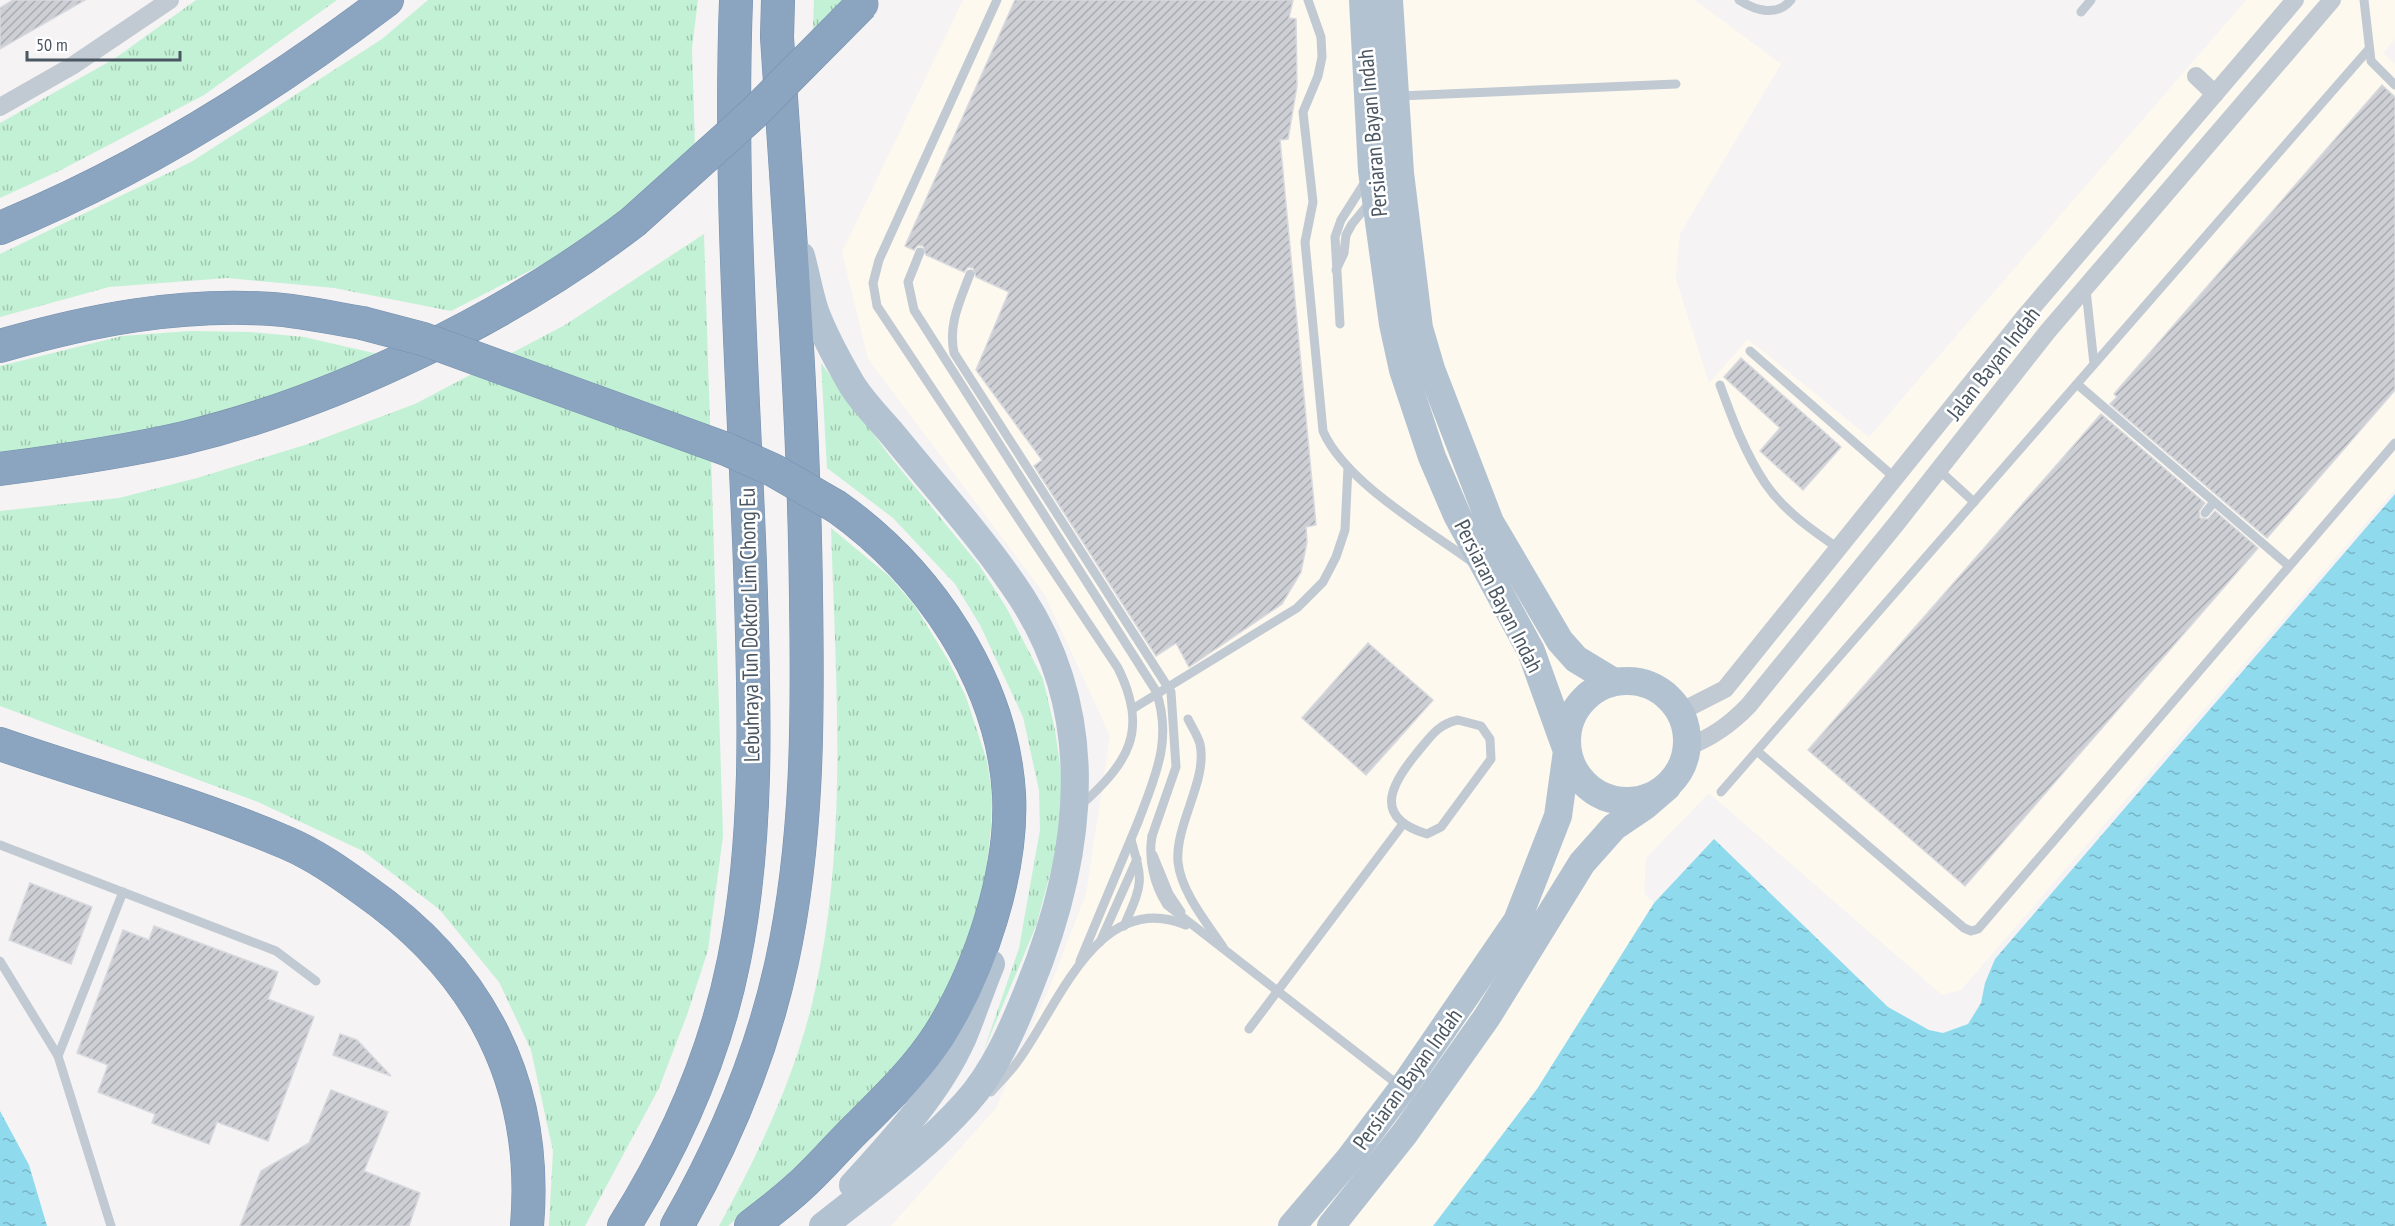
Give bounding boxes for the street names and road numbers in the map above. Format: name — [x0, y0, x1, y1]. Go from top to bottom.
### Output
street label: Persiaran Bayan Indah — [1351, 48, 1393, 218]
street label: Jalan Bayan Indah — [1940, 301, 2046, 426]
street label: Lebuhraya Tun Doktor Lim Chong Eu — [733, 488, 765, 762]
street label: Persiaran Bayan Indah — [1448, 515, 1550, 677]
street label: Persiaran Bayan Indah — [1346, 1003, 1468, 1155]

